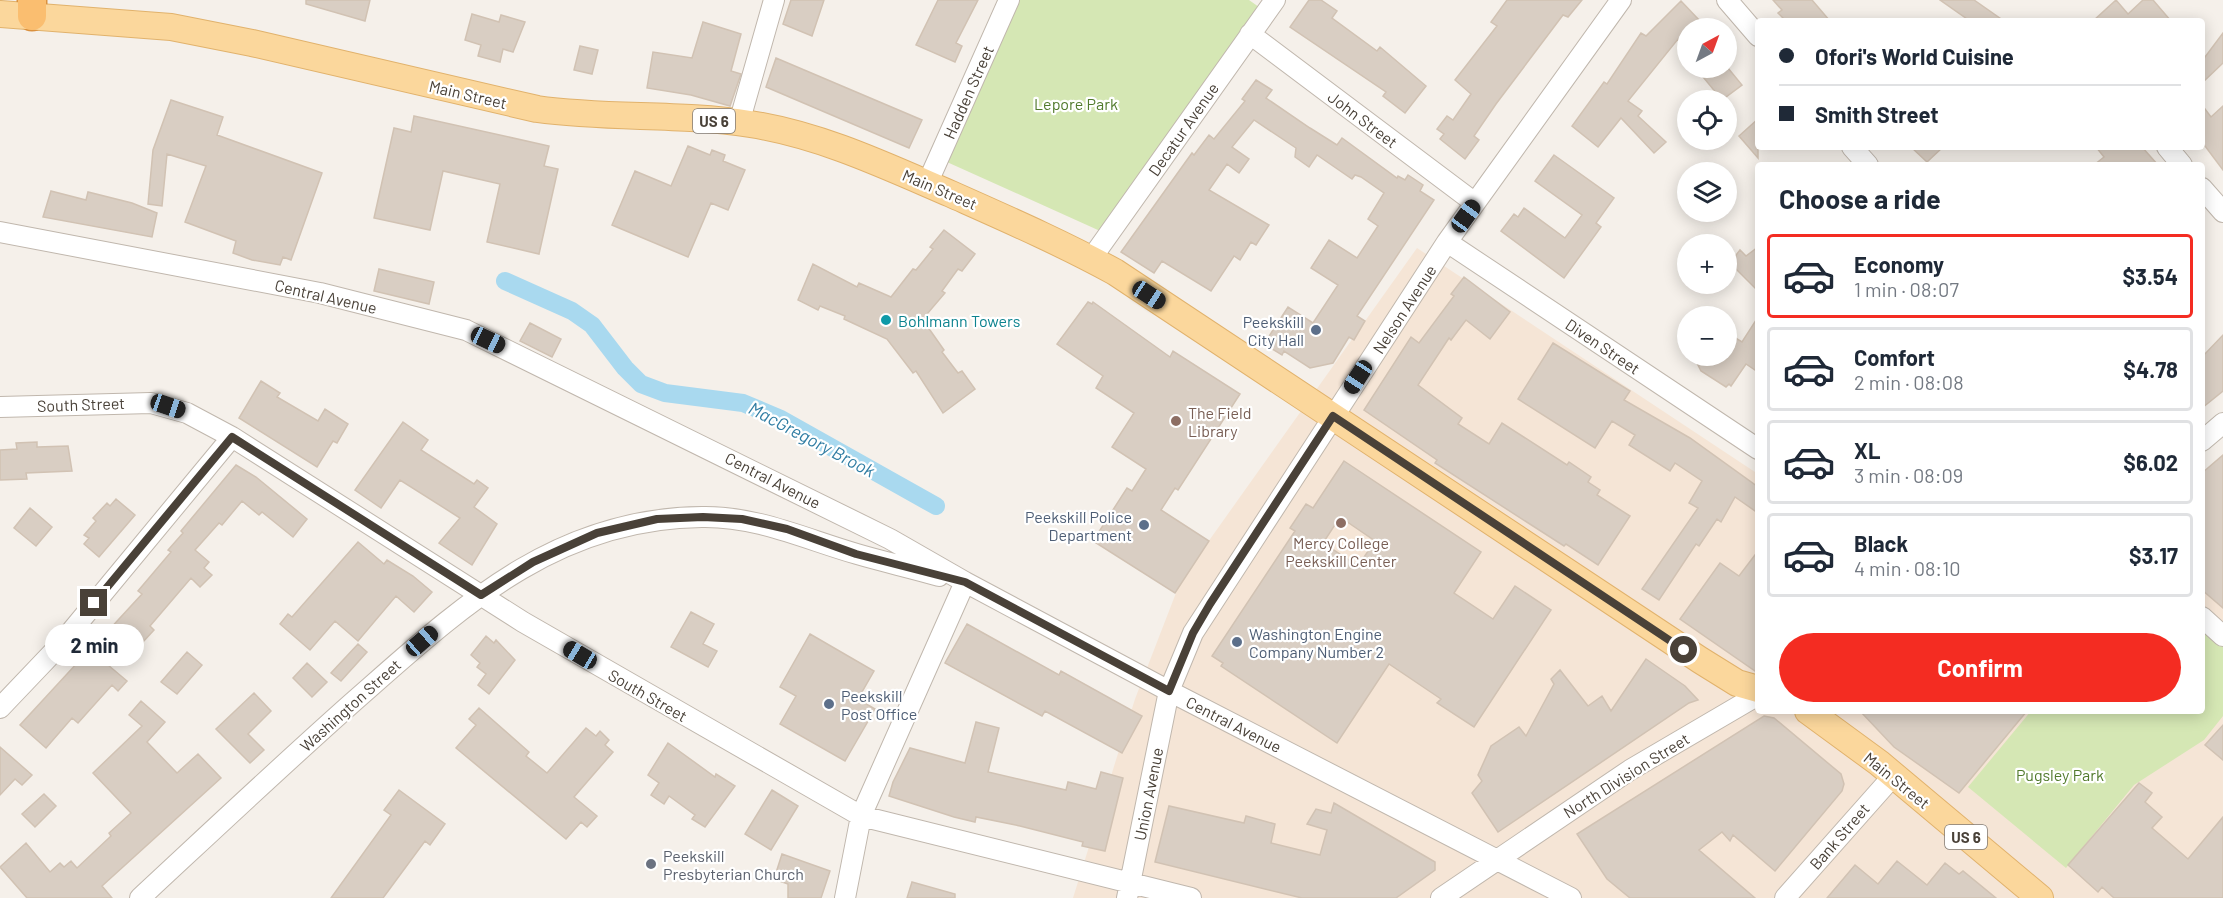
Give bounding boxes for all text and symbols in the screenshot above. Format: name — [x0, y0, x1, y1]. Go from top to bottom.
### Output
north arrow — [1677, 18, 1737, 78]
map controls — [1677, 18, 1737, 366]
street label: Hadden Street — [939, 42, 997, 142]
text: Ofori's World Cuisine — [1815, 43, 2014, 69]
street label: Main Street — [427, 76, 509, 112]
street label: Decatur Avenue — [1144, 79, 1222, 179]
street label: John Street — [1325, 87, 1401, 151]
button: locate — [1677, 90, 1737, 150]
park label: Lepore Park — [1034, 94, 1118, 113]
text: Smith Street — [1815, 101, 1939, 127]
road number: US 6 — [693, 109, 735, 133]
button: layers — [1677, 162, 1737, 222]
street label: Main Street — [900, 165, 980, 213]
text: Choose a ride — [1779, 182, 1941, 214]
car — [1448, 196, 1484, 236]
button: + — [1677, 234, 1737, 294]
icon: car — [1782, 249, 1836, 303]
text: Economy — [1854, 251, 1944, 277]
street label: Nelson Avenue — [1368, 261, 1440, 357]
text: $3.54 — [2122, 263, 2178, 289]
street label: Central Avenue — [273, 275, 379, 317]
text: 1 min · 08:07 — [1854, 277, 1959, 301]
car — [1129, 278, 1169, 312]
button: − — [1677, 306, 1737, 366]
place label: Bohlmann Towers — [898, 311, 1021, 330]
place label: Peekskill City Hall — [1243, 312, 1304, 349]
marker: Bohlmann Towers — [879, 313, 893, 327]
street label: Diven Street — [1562, 314, 1644, 378]
marker: Peekskill City Hall — [1309, 323, 1323, 337]
car — [468, 324, 508, 356]
icon: car — [1782, 342, 1836, 396]
text: Comfort — [1854, 344, 1935, 370]
text: $4.78 — [2123, 356, 2178, 382]
car — [1341, 357, 1375, 397]
text: 2 min · 08:08 — [1854, 370, 1964, 394]
car — [148, 392, 188, 420]
street label: South Street — [37, 393, 125, 415]
water label: MacGregory Brook — [745, 397, 879, 482]
place label: The Field Library — [1188, 403, 1251, 440]
marker: The Field Library — [1169, 414, 1183, 428]
icon: car — [1782, 435, 1836, 489]
text: XL — [1854, 437, 1880, 463]
street label: Central Avenue — [722, 448, 824, 512]
text: $6.02 — [2123, 449, 2178, 475]
text: 3 min · 08:09 — [1854, 463, 1963, 487]
place label: Peekskill Police Department — [1025, 507, 1132, 544]
marker: Mercy College Peekskill Center — [1334, 516, 1348, 530]
marker: Peekskill Police Department — [1137, 518, 1151, 532]
icon: car — [1782, 528, 1836, 582]
text: Black — [1854, 530, 1908, 556]
place label: Mercy College Peekskill Center — [1285, 533, 1397, 570]
text: $3.17 — [2129, 542, 2178, 568]
text: 4 min · 08:10 — [1854, 556, 1960, 580]
route end — [80, 589, 107, 616]
car — [403, 622, 441, 660]
callout: 2 min — [44, 624, 144, 666]
place label: Washington Engine Company Number 2 — [1249, 624, 1384, 661]
text: 2 min — [71, 633, 118, 657]
button: Confirm — [1779, 633, 2181, 702]
marker: Washington Engine Company Number 2 — [1230, 635, 1244, 649]
route start — [1670, 636, 1697, 663]
car — [560, 638, 600, 672]
street label: Washington Street — [296, 655, 404, 755]
street label: South Street — [605, 665, 691, 725]
place label: Peekskill Post Office — [841, 686, 917, 723]
street label: Central Avenue — [1183, 692, 1285, 756]
marker: Peekskill Post Office — [822, 697, 836, 711]
street label: North Division Street — [1560, 729, 1692, 821]
street label: Union Avenue — [1130, 746, 1166, 842]
street label: Main Street — [1860, 748, 1934, 812]
park label: Pugsley Park — [2016, 765, 2104, 784]
street label: Bank Street — [1805, 799, 1873, 873]
road number: US 6 — [1945, 825, 1987, 849]
place label: Peekskill Presbyterian Church — [663, 846, 804, 883]
marker: Peekskill Presbyterian Church — [644, 857, 658, 871]

